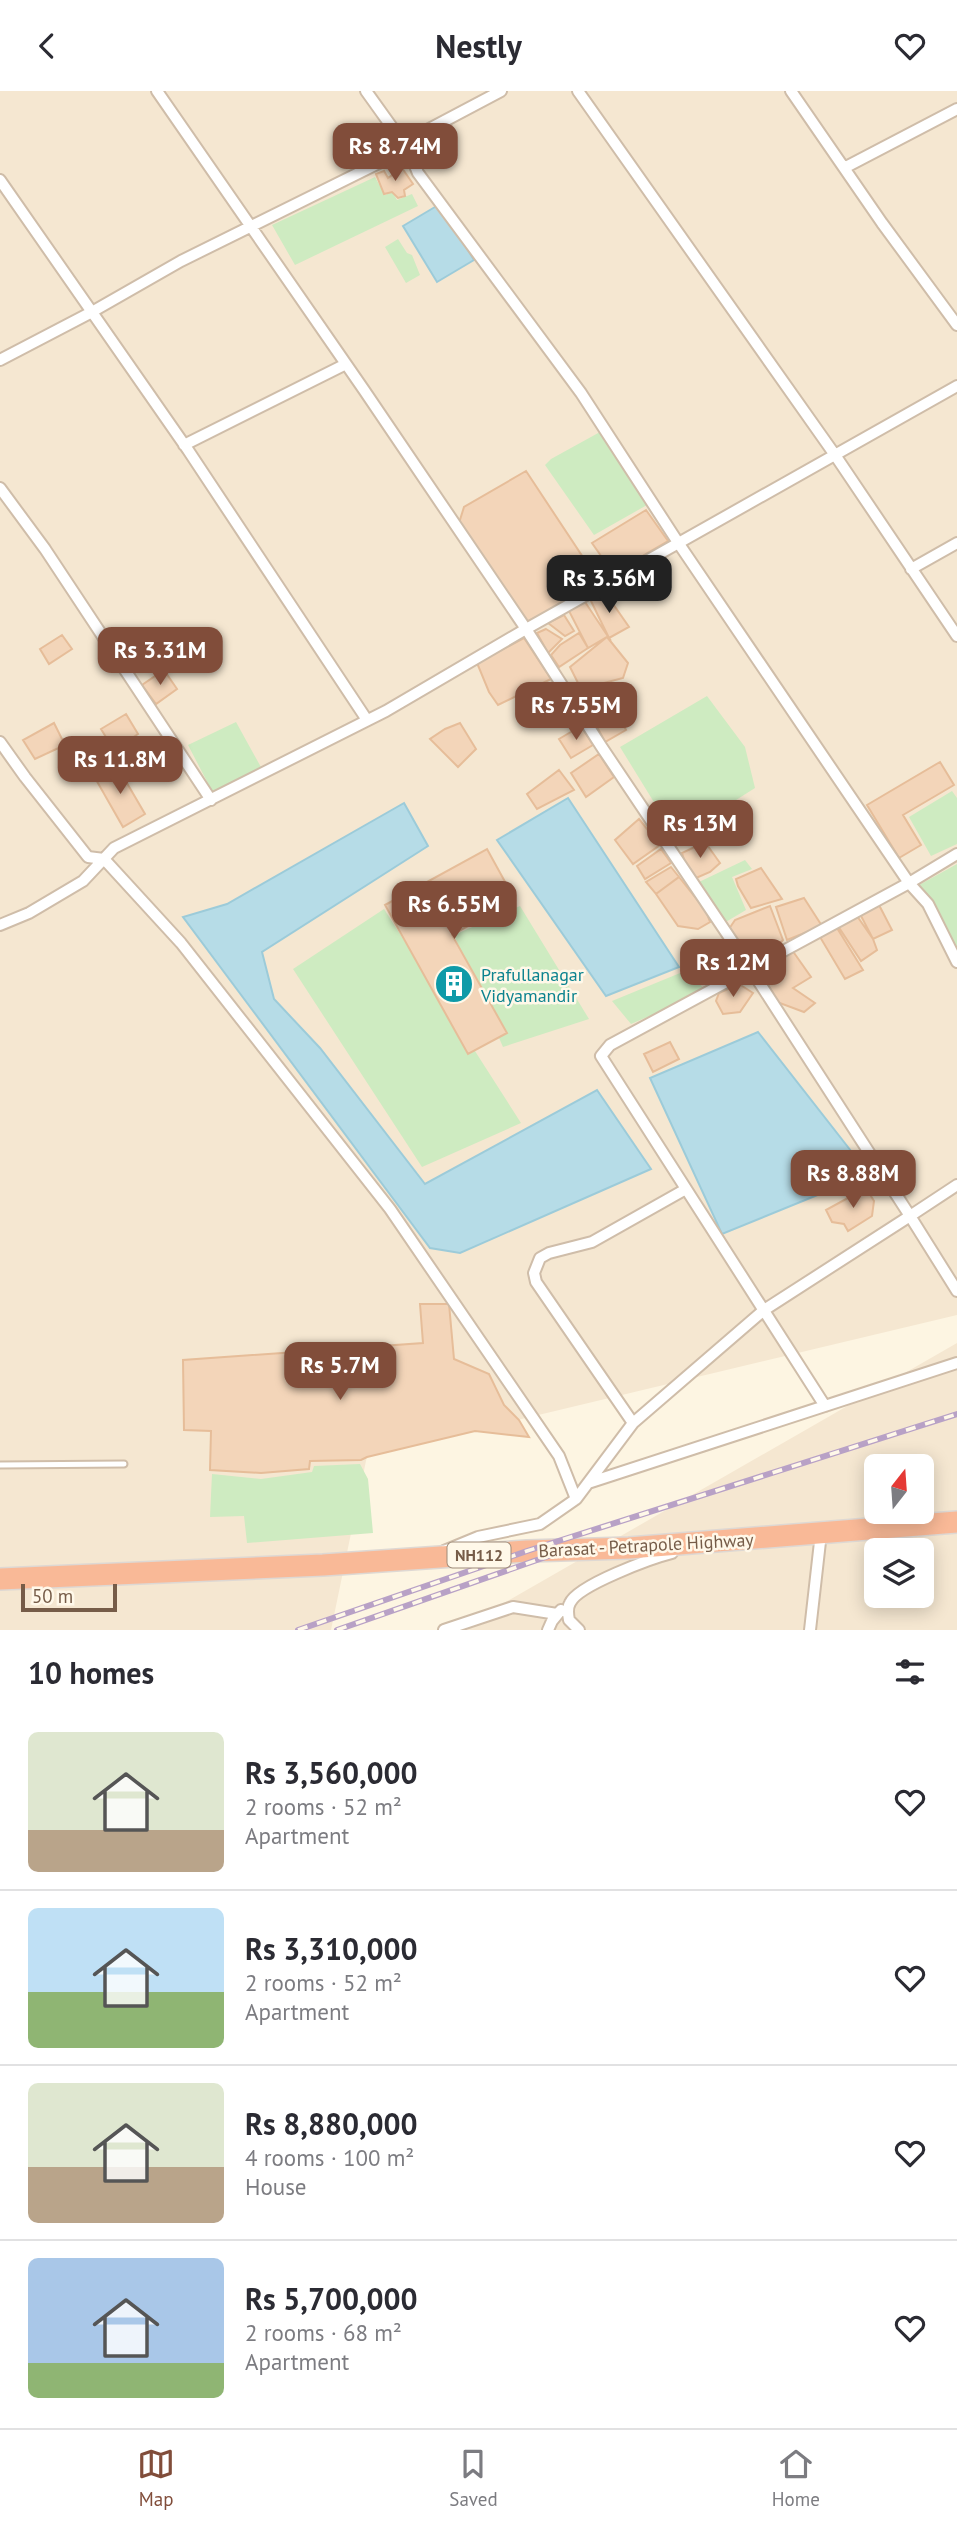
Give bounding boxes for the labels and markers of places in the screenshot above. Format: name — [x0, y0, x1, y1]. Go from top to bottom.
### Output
pin: Rs 8.74M — [323, 123, 467, 183]
pin: Rs 3.56M — [537, 555, 681, 615]
pin: Rs 3.31M — [88, 627, 232, 687]
pin: Rs 7.55M — [504, 683, 648, 742]
pin: Rs 11.8M — [48, 737, 192, 796]
pin: Rs 13M — [643, 801, 757, 860]
pin: Rs 6.55M — [382, 881, 526, 941]
pin: Rs 12M — [676, 939, 790, 999]
building icon: Prafullanagar Vidyamandir — [433, 963, 475, 1005]
place label: Prafullanagar Vidyamandir — [480, 963, 584, 1007]
pin: Rs 8.88M — [781, 1151, 925, 1210]
pin: Rs 5.7M — [275, 1343, 405, 1402]

